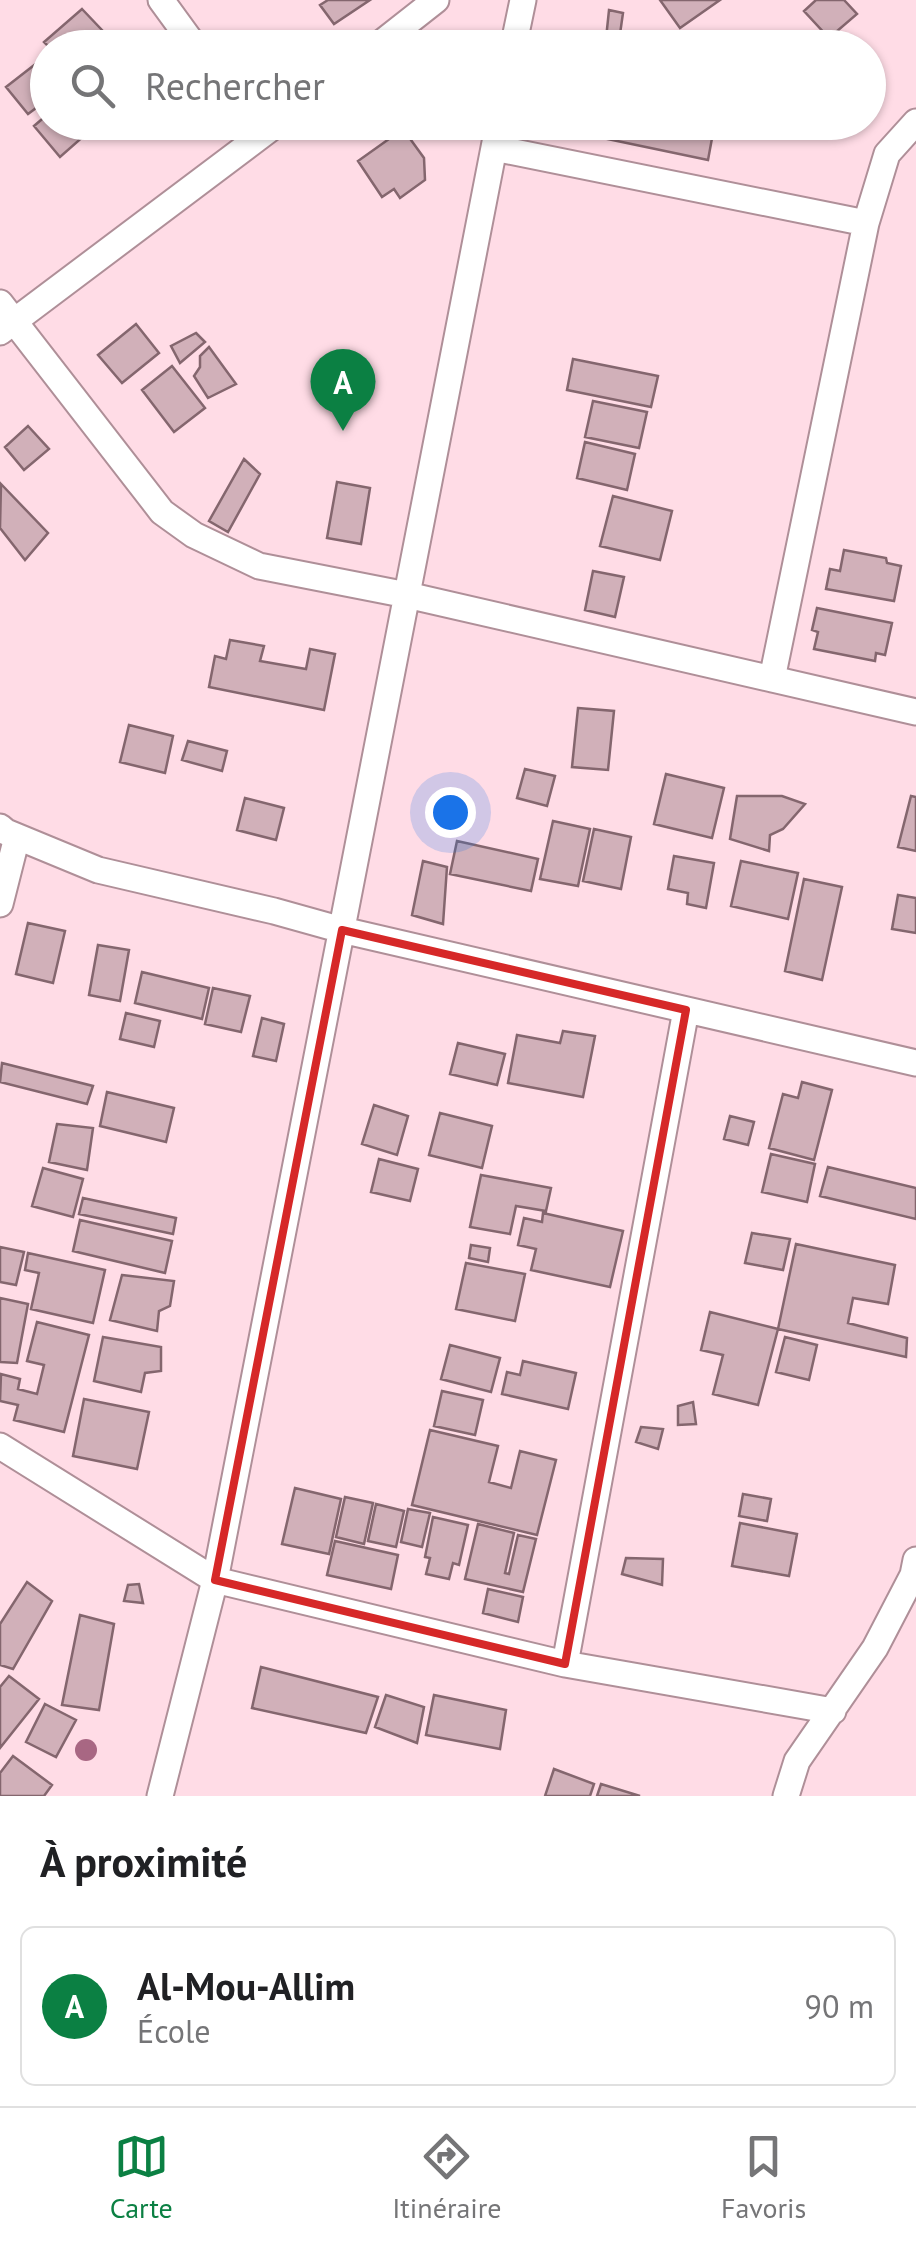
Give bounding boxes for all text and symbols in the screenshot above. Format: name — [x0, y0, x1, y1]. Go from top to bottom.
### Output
search box — [30, 30, 886, 140]
icon: search — [65, 58, 120, 113]
text: Rechercher — [145, 61, 325, 110]
pin: A — [310, 348, 376, 431]
your location — [425, 787, 476, 838]
text: À proximité — [40, 1834, 247, 1889]
text: Al-Mou-Allim — [137, 1961, 355, 2010]
text: A — [65, 1985, 84, 2027]
text: 90 m — [805, 1985, 874, 2027]
text: École — [137, 2010, 211, 2052]
tab: Carte — [110, 2129, 173, 2226]
tab: Itinéraire — [392, 2129, 502, 2226]
tab: Favoris — [721, 2129, 806, 2226]

